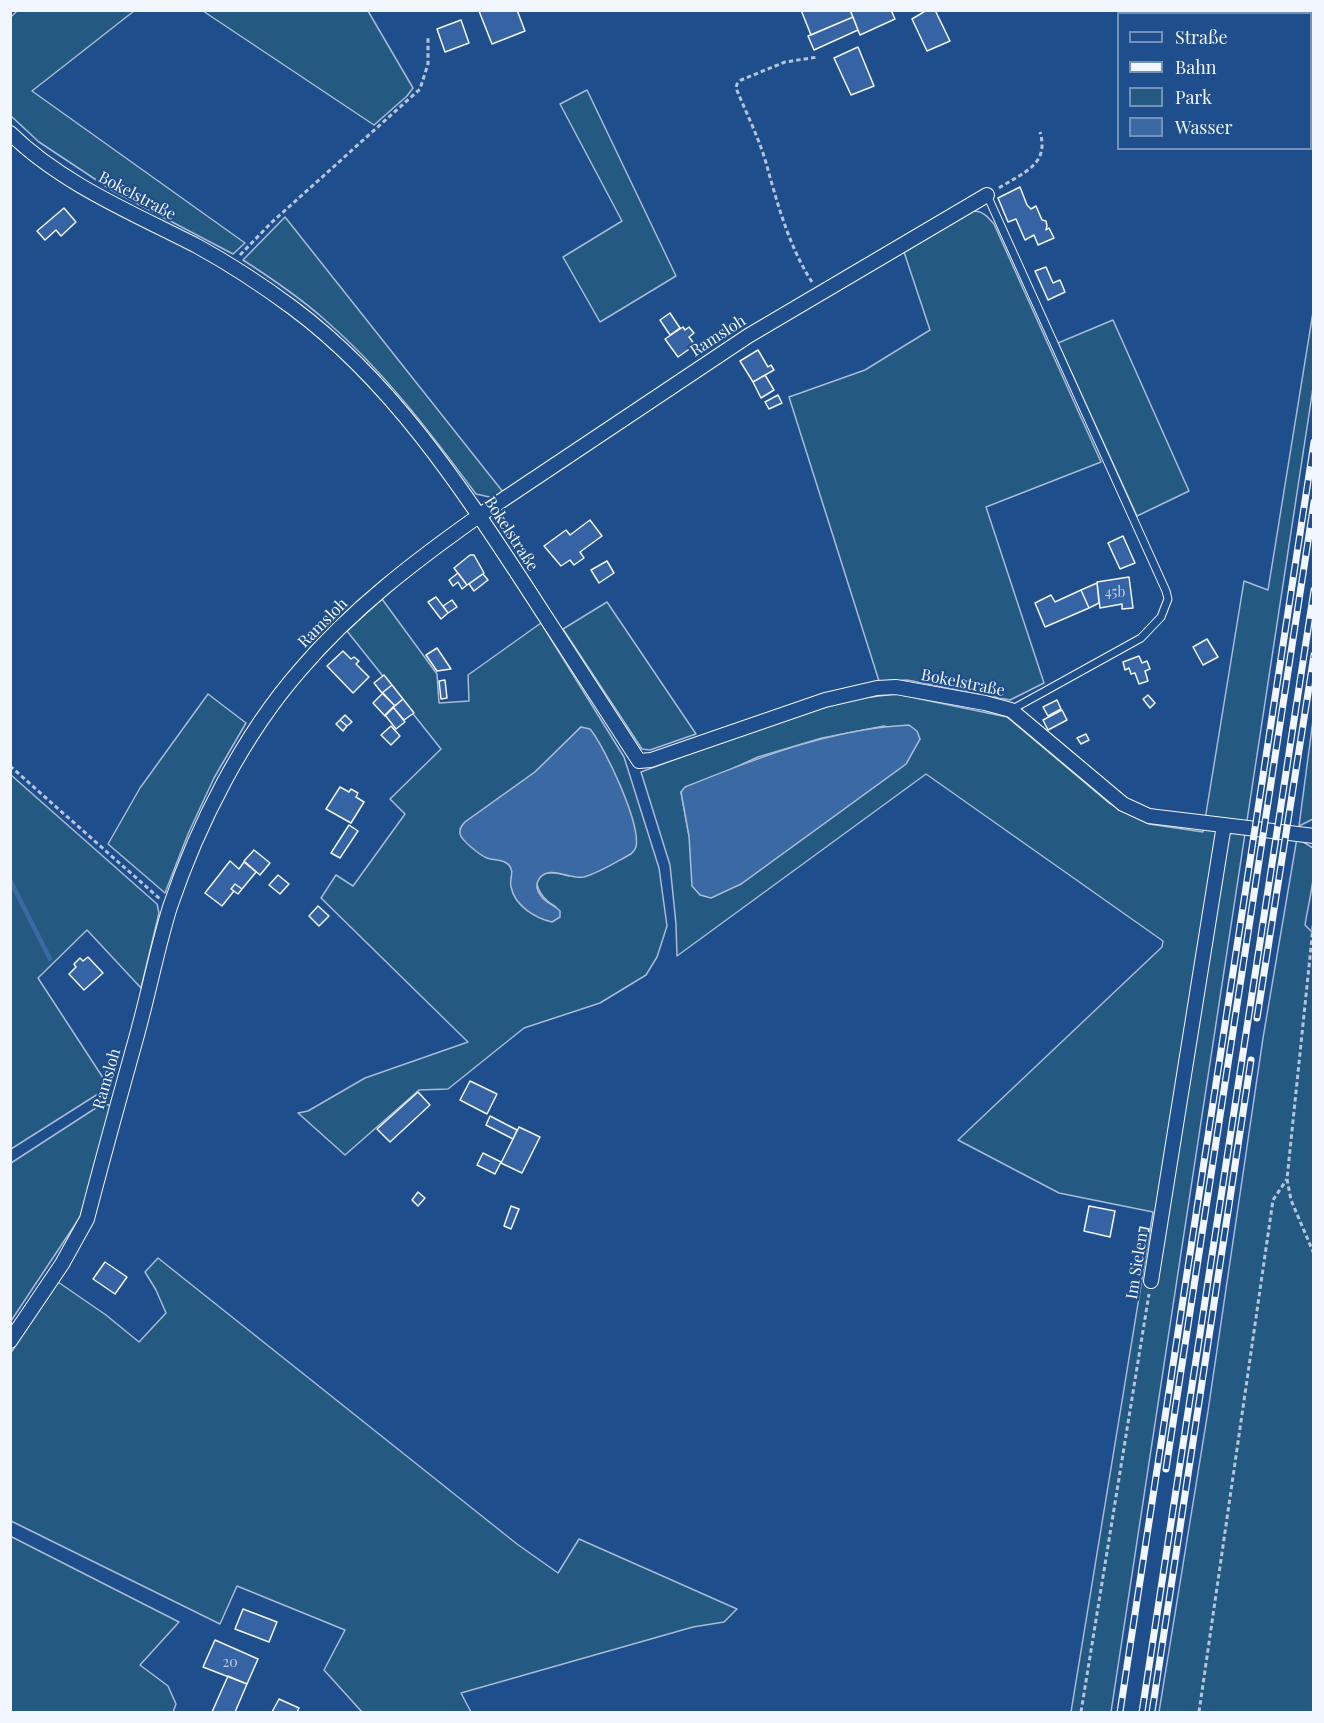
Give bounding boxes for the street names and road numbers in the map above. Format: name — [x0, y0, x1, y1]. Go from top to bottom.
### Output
street label: Bokelstraße — [95, 168, 179, 224]
street label: Ramsloh — [687, 311, 749, 361]
street label: Bokelstraße — [480, 493, 542, 575]
street label: Ramsloh — [294, 594, 352, 652]
street label: Bokelstraße — [919, 665, 1007, 701]
street label: Ramsloh — [89, 1046, 125, 1112]
street label: Im Sielen — [1122, 1231, 1152, 1301]

